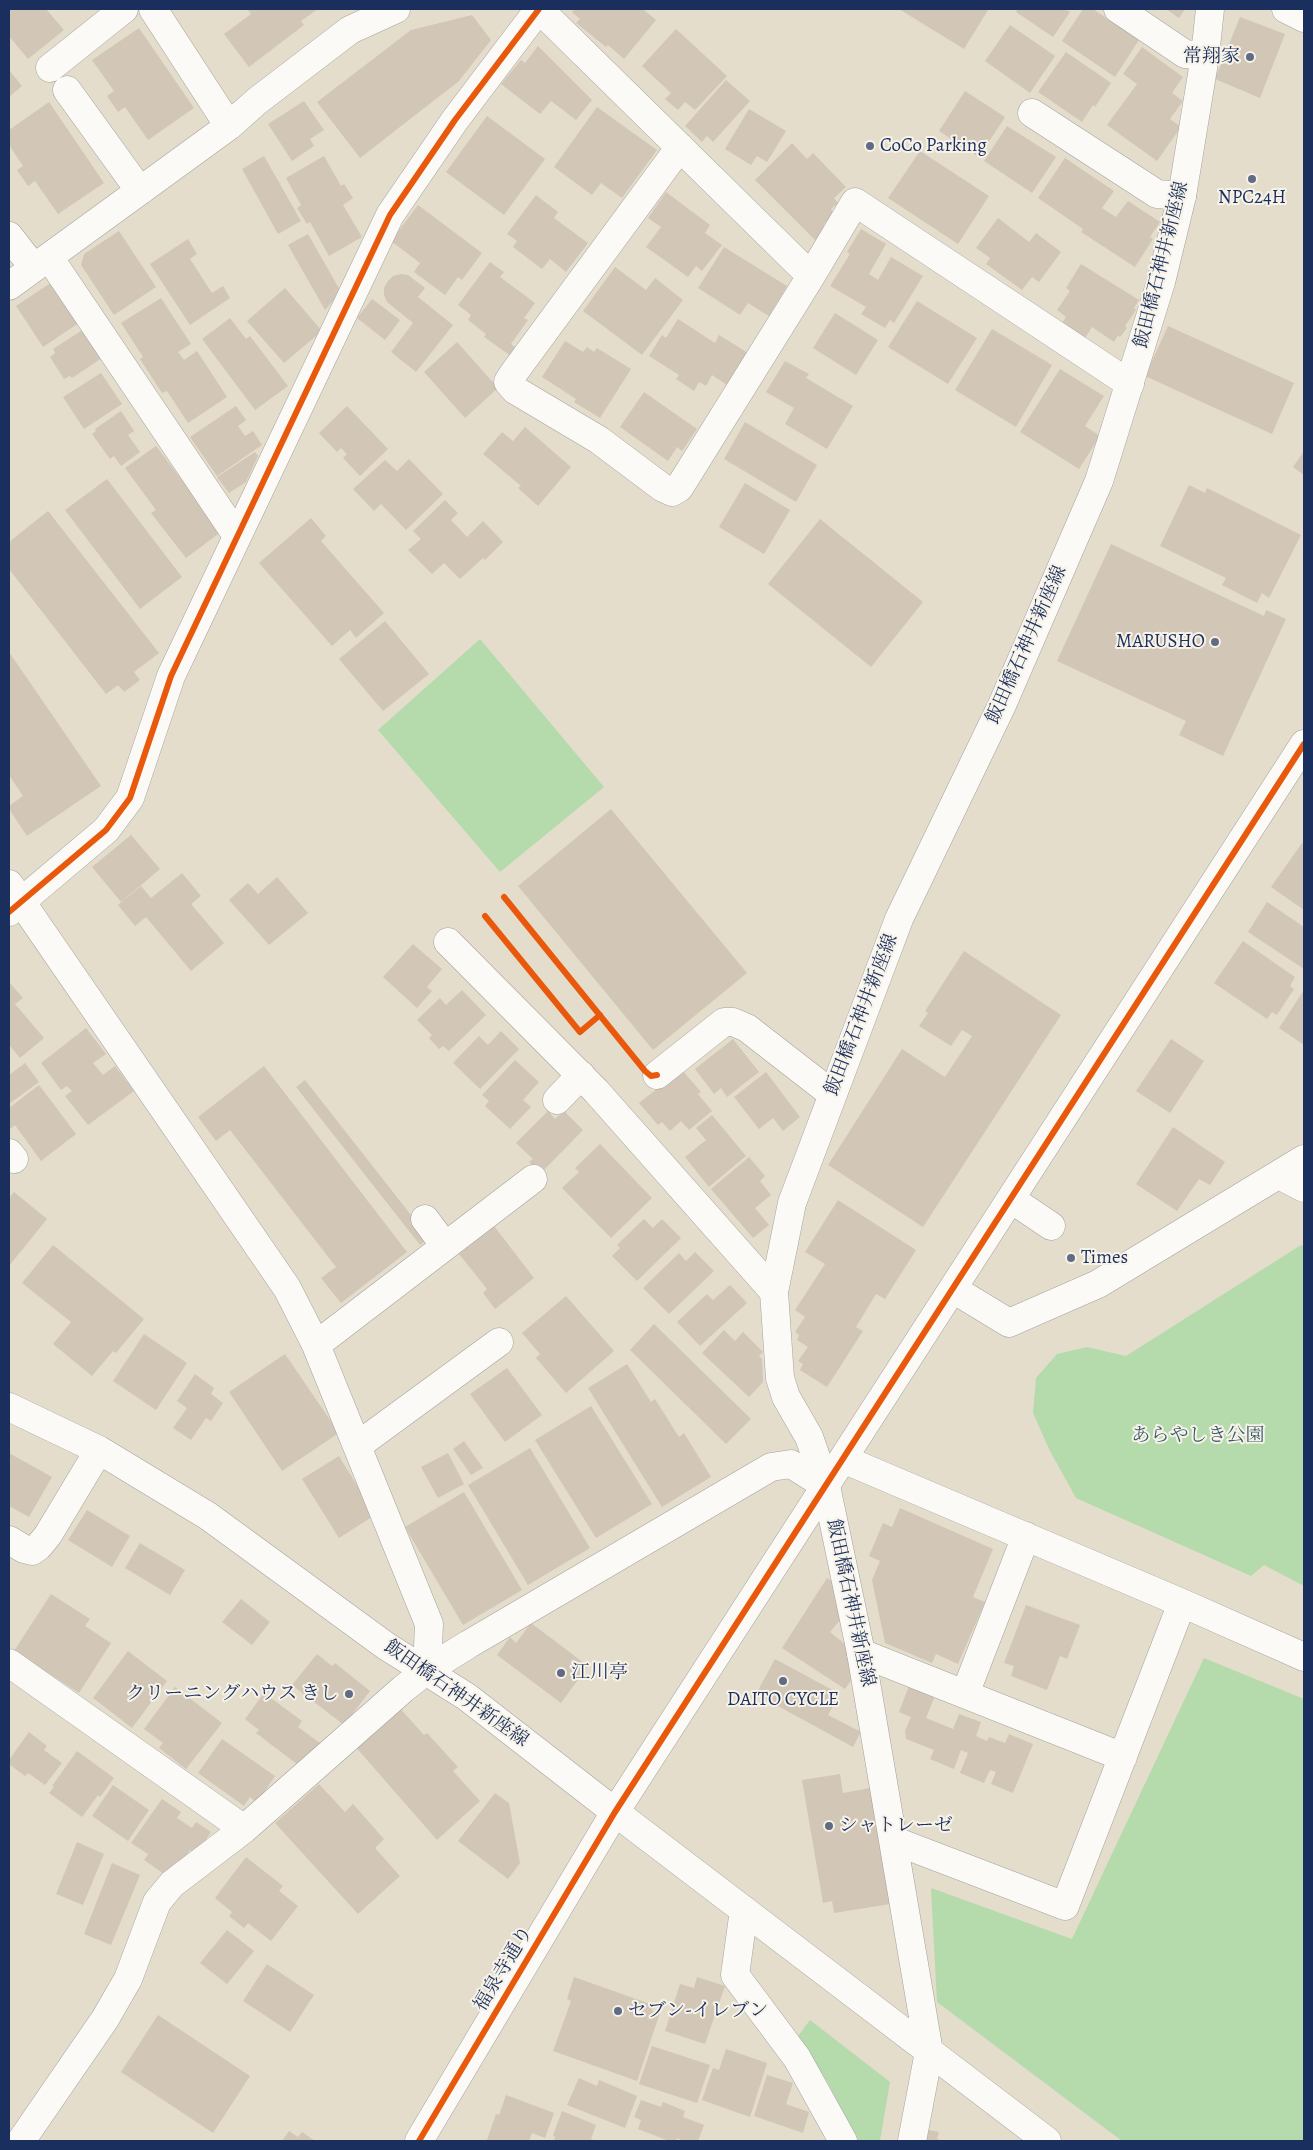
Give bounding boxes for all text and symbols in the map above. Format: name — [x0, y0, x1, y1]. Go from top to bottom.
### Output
place label: 常翔家 — [1183, 46, 1240, 68]
marker: 常翔家 — [1244, 51, 1256, 63]
place label: CoCo Parking — [880, 135, 987, 157]
marker: CoCo Parking — [864, 140, 876, 152]
marker: NPC24H — [1246, 173, 1258, 185]
street label: 飯田橋石神井新座線 — [1130, 179, 1194, 351]
place label: NPC24H — [1218, 187, 1286, 209]
street label: 飯田橋石神井新座線 — [982, 562, 1072, 728]
place label: MARUSHO — [1116, 631, 1205, 653]
marker: MARUSHO — [1209, 636, 1221, 648]
street label: 飯田橋石神井新座線 — [821, 931, 903, 1099]
place label: Times — [1081, 1247, 1128, 1269]
marker: Times — [1065, 1252, 1077, 1264]
park label: あらやしき公園 — [1132, 1425, 1264, 1447]
street label: 飯田橋石神井新座線 — [821, 1517, 879, 1689]
street label: 飯田橋石神井新座線 — [379, 1636, 533, 1752]
place label: 江川亭 — [571, 1662, 628, 1684]
marker: 江川亭 — [555, 1667, 567, 1679]
marker: DAITO CYCLE — [777, 1675, 789, 1687]
place label: クリーニングハウス きし — [126, 1683, 339, 1705]
marker: クリーニングハウス きし — [343, 1688, 355, 1700]
place label: DAITO CYCLE — [727, 1689, 839, 1711]
place label: シャトレーゼ — [839, 1815, 953, 1837]
marker: シャトレーゼ — [823, 1820, 835, 1832]
street label: 福泉寺通り — [470, 1922, 538, 2016]
place label: セブン-イレブン — [628, 2000, 768, 2022]
marker: セブン-イレブン — [612, 2005, 624, 2017]

